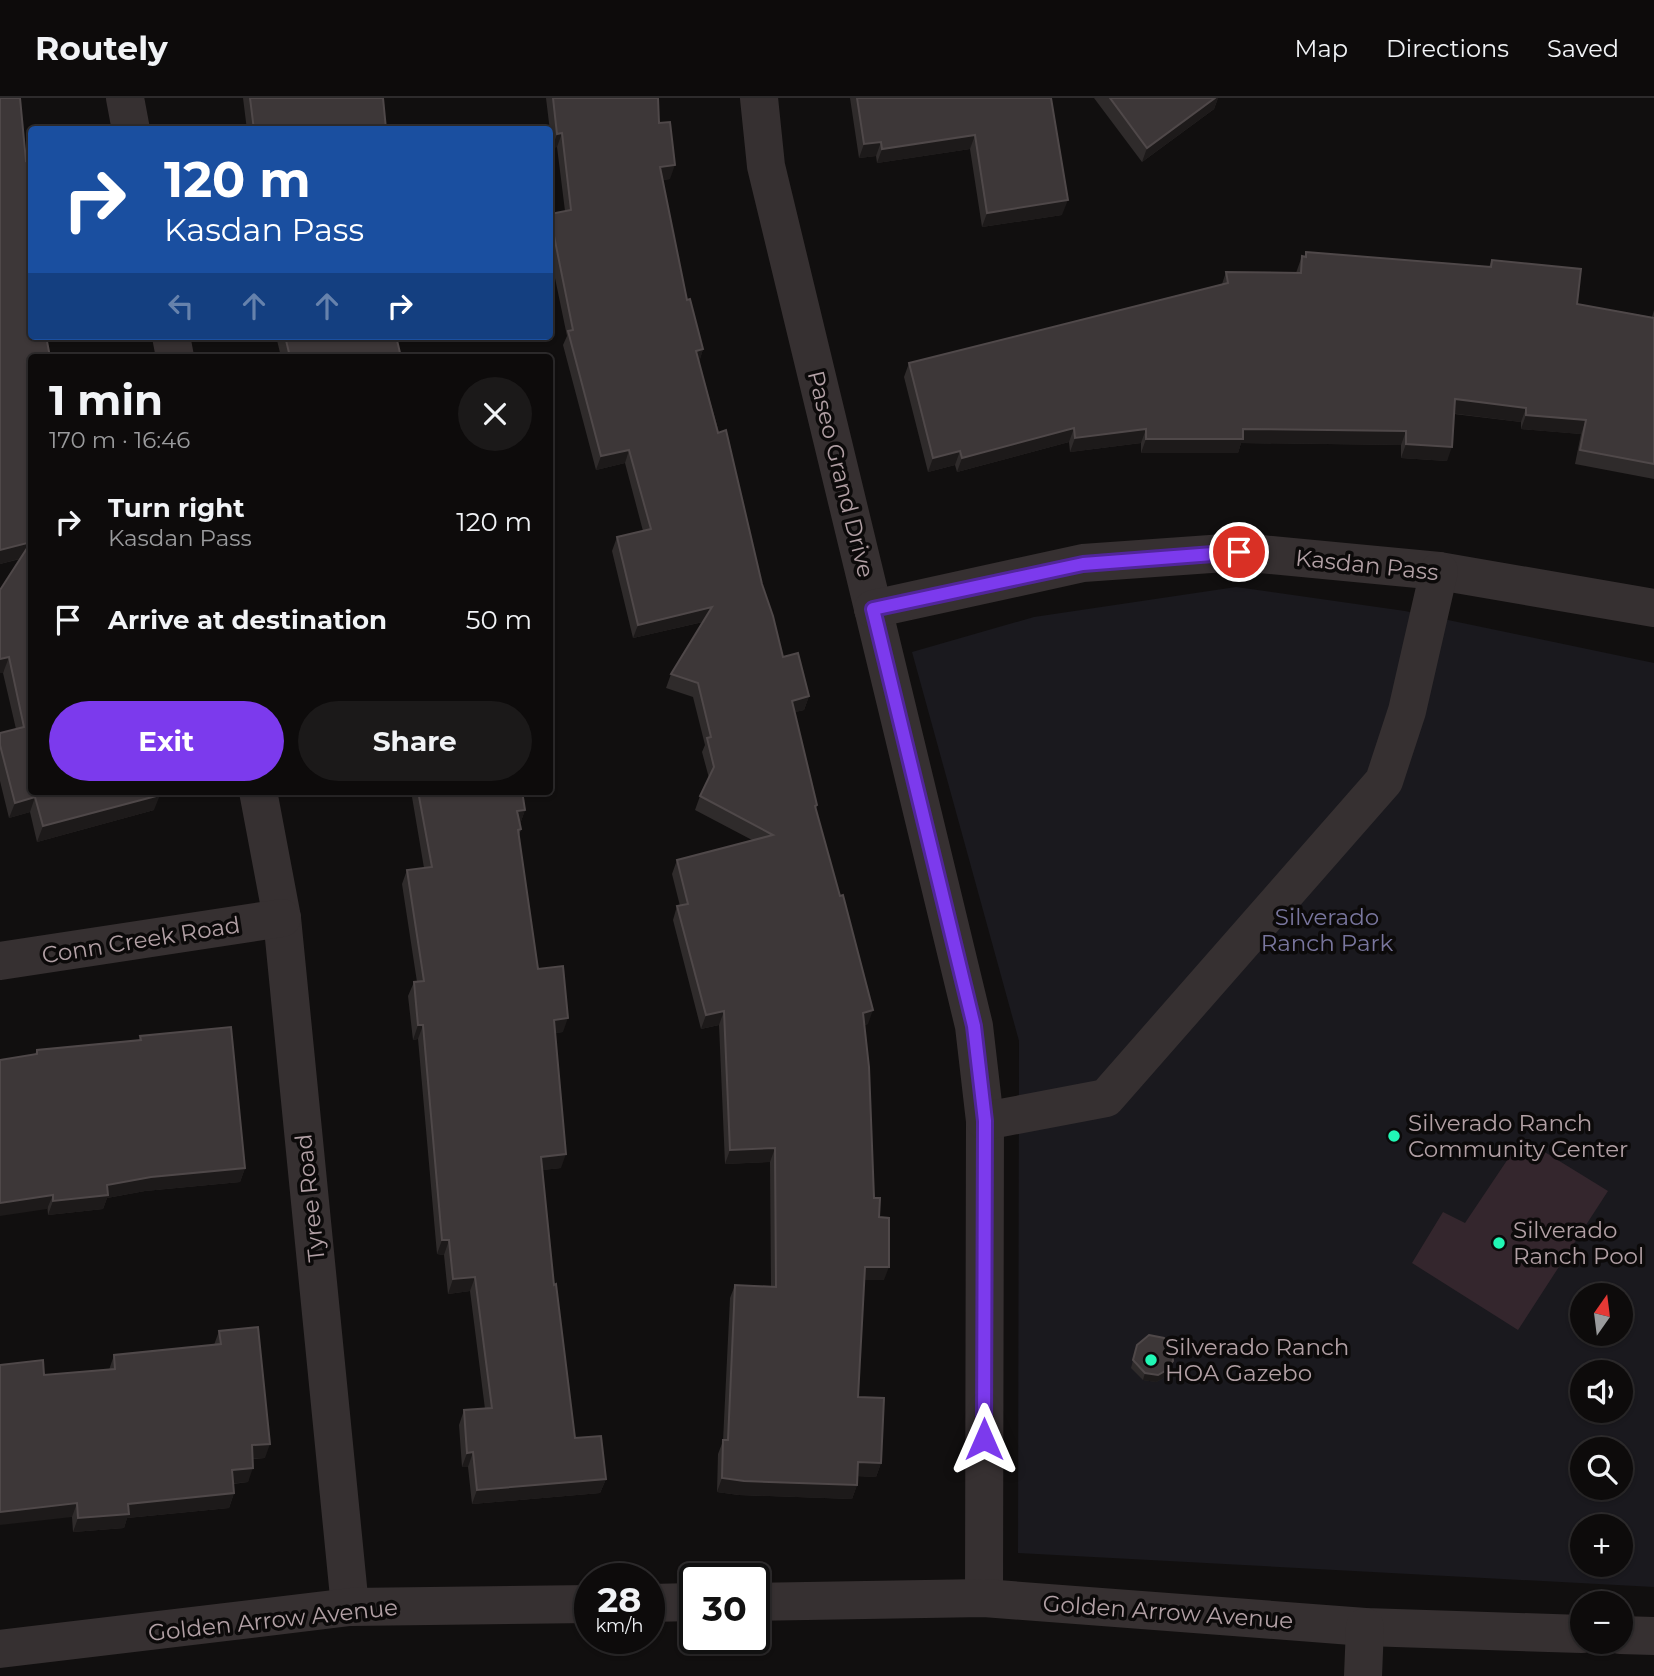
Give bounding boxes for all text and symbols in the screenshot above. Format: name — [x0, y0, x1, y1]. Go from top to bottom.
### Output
text: Routely — [35, 28, 168, 68]
text: Map — [1295, 34, 1348, 63]
text: Directions — [1386, 34, 1509, 63]
text: Saved — [1547, 34, 1619, 63]
text: 120 m — [164, 150, 311, 209]
icon: right — [49, 154, 140, 245]
text: Kasdan Pass — [164, 210, 364, 249]
icon: left — [162, 287, 200, 325]
icon: ahead — [235, 287, 273, 325]
icon: ahead — [308, 287, 346, 325]
icon: right — [381, 287, 419, 325]
street label: Paseo Grand Drive — [802, 368, 880, 580]
text: 1 min — [49, 374, 163, 426]
button: close — [458, 377, 532, 451]
text: 170 m · 16:46 — [49, 426, 190, 454]
text: Turn right — [108, 492, 244, 524]
icon: right — [49, 503, 87, 541]
text: 120 m — [456, 506, 532, 538]
pin — [1209, 522, 1269, 582]
text: Kasdan Pass — [108, 524, 252, 552]
icon: arrive — [1220, 533, 1258, 571]
street label: Kasdan Pass — [1294, 544, 1440, 586]
icon: arrive — [49, 601, 87, 639]
text: Arrive at destination — [108, 604, 387, 636]
text: 50 m — [466, 604, 532, 636]
button: Exit — [49, 701, 284, 781]
button: Share — [298, 701, 532, 781]
park label: Silverado Ranch Park — [1261, 903, 1394, 957]
street label: Conn Creek Road — [40, 911, 242, 969]
place label: Silverado Ranch Community Center — [1408, 1109, 1628, 1163]
marker: Silverado Ranch Community Center — [1386, 1128, 1402, 1144]
street label: Tyree Road — [289, 1133, 331, 1263]
place label: Silverado Ranch Pool — [1513, 1216, 1644, 1270]
marker: Silverado Ranch Pool — [1491, 1235, 1507, 1251]
north arrow — [1570, 1283, 1633, 1346]
map controls — [1570, 1283, 1633, 1654]
place label: Silverado Ranch HOA Gazebo — [1165, 1333, 1349, 1387]
marker: Silverado Ranch HOA Gazebo — [1143, 1352, 1159, 1368]
button: sound — [1570, 1360, 1633, 1423]
position arrow — [947, 1402, 1021, 1476]
button: search — [1570, 1437, 1633, 1500]
button: + — [1570, 1514, 1633, 1577]
speed limit sign: 30 — [679, 1563, 770, 1654]
text: 28 — [598, 1578, 641, 1621]
street label: Golden Arrow Avenue — [1042, 1589, 1294, 1635]
button: − — [1570, 1591, 1633, 1654]
street label: Golden Arrow Avenue — [147, 1593, 399, 1647]
text: km/h — [595, 1615, 644, 1637]

